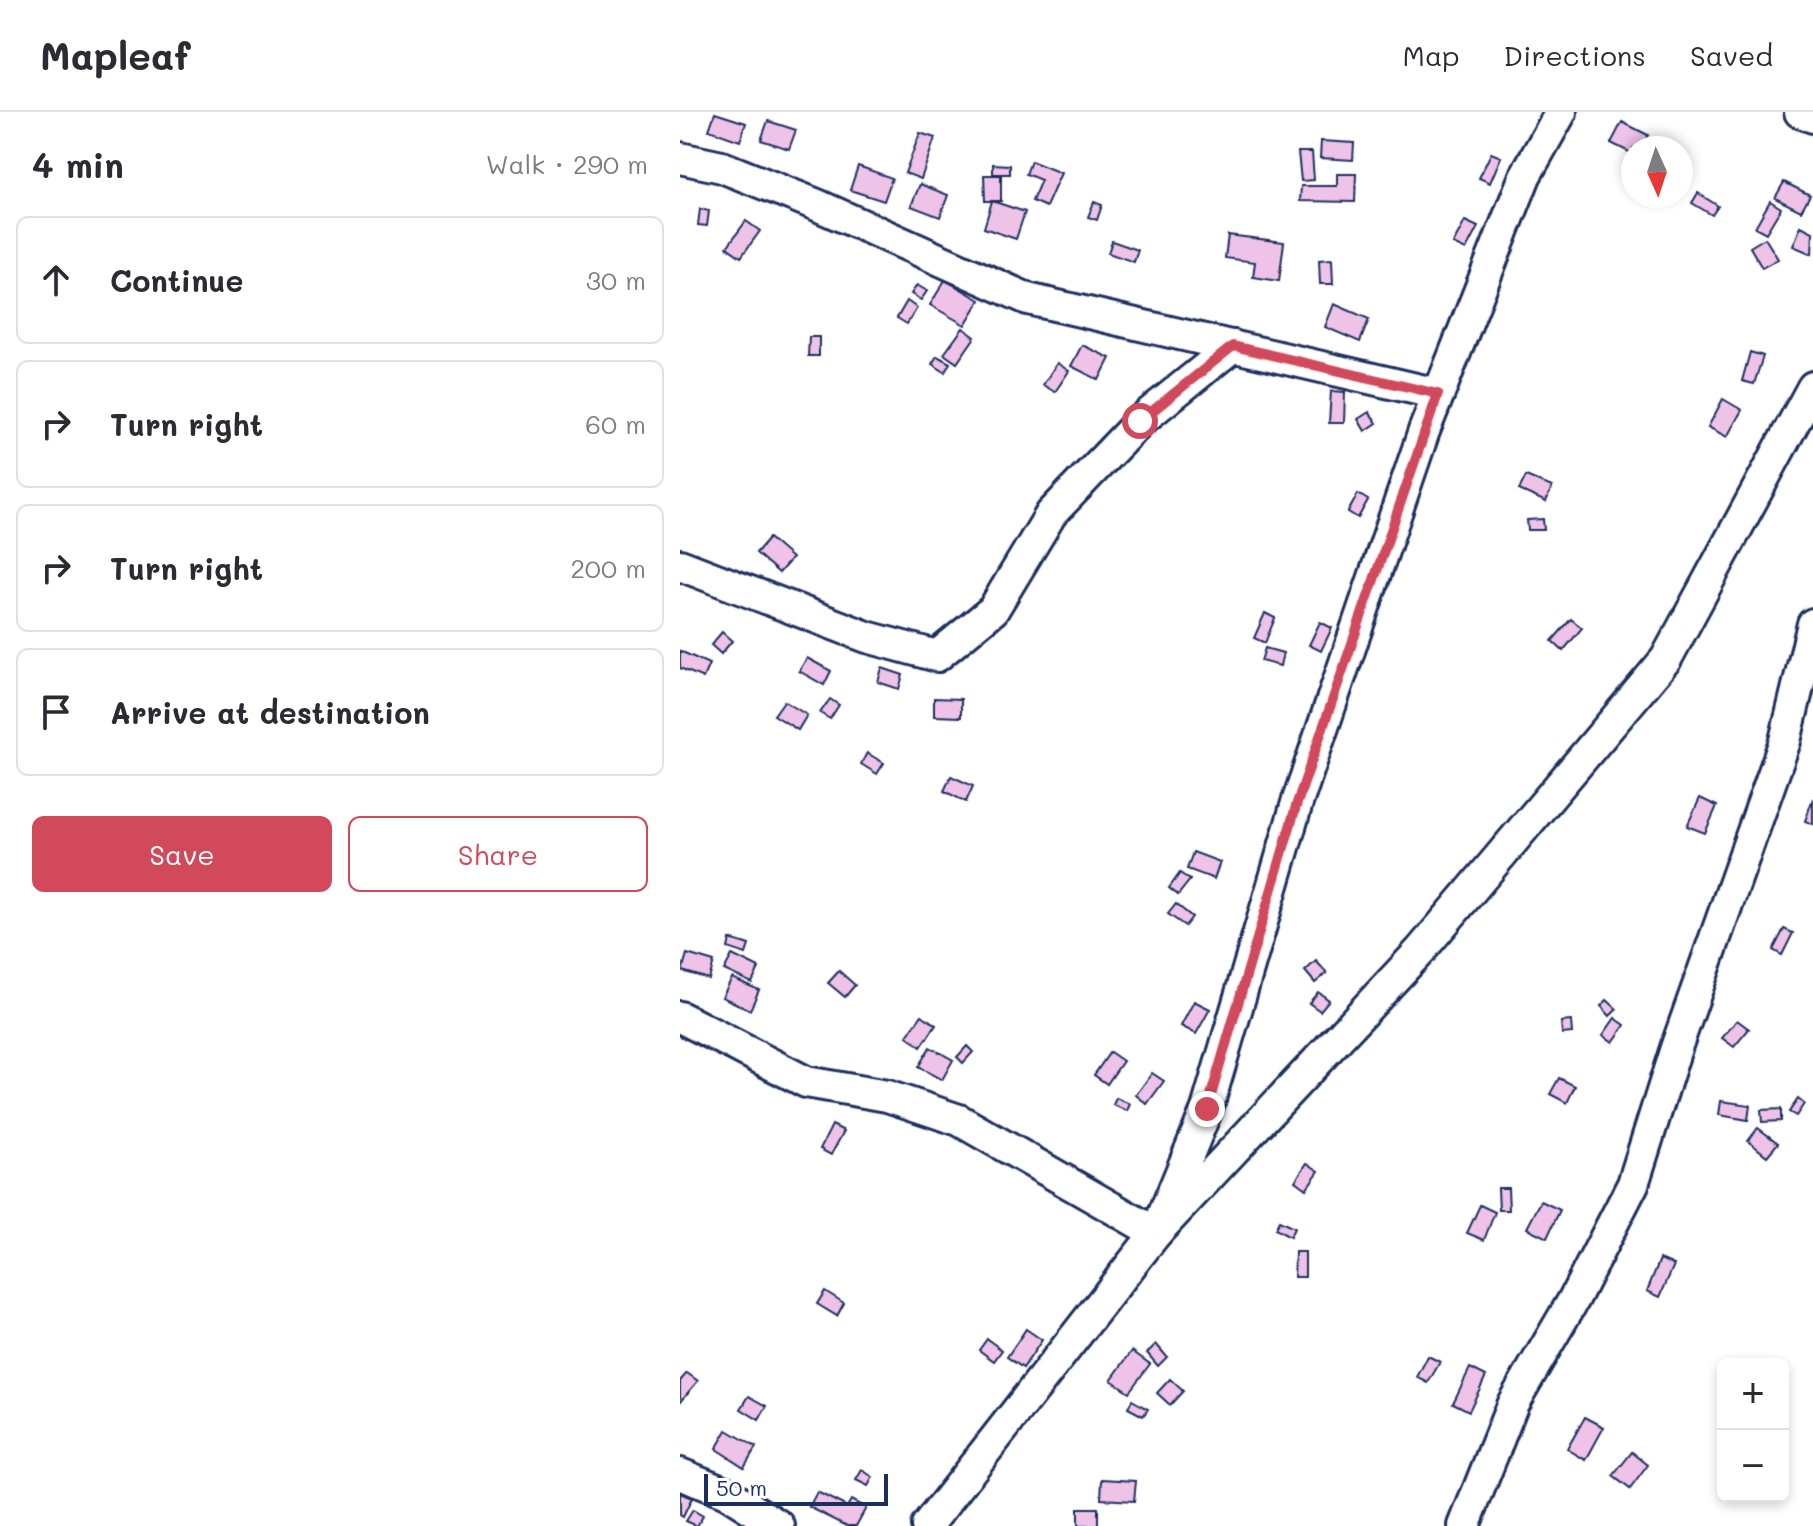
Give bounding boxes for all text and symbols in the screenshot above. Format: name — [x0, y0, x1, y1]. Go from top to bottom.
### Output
text: Mapleaf — [40, 30, 191, 80]
text: Map — [1403, 37, 1460, 73]
text: Directions — [1504, 37, 1646, 73]
text: Saved — [1690, 37, 1773, 73]
north arrow — [1621, 136, 1693, 208]
text: 4 min — [32, 142, 124, 187]
text: Walk · 290 m — [486, 147, 648, 181]
icon: ahead — [34, 258, 78, 302]
text: Continue — [110, 260, 243, 300]
text: 30 m — [586, 263, 646, 297]
icon: right — [34, 402, 78, 446]
route start — [1122, 403, 1158, 439]
text: Turn right — [110, 404, 263, 444]
text: 60 m — [585, 407, 646, 441]
icon: right — [34, 546, 78, 590]
text: Turn right — [110, 548, 263, 588]
text: 200 m — [570, 551, 646, 585]
icon: arrive — [34, 690, 78, 734]
text: Arrive at destination — [110, 692, 430, 732]
button: Save — [32, 816, 332, 892]
button: Share — [348, 816, 648, 892]
route end — [1189, 1091, 1225, 1127]
map controls — [1717, 1358, 1789, 1502]
button: + — [1717, 1358, 1789, 1430]
button: − — [1717, 1430, 1789, 1502]
scale bar — [704, 1470, 888, 1506]
text: 50 m — [716, 1473, 767, 1502]

